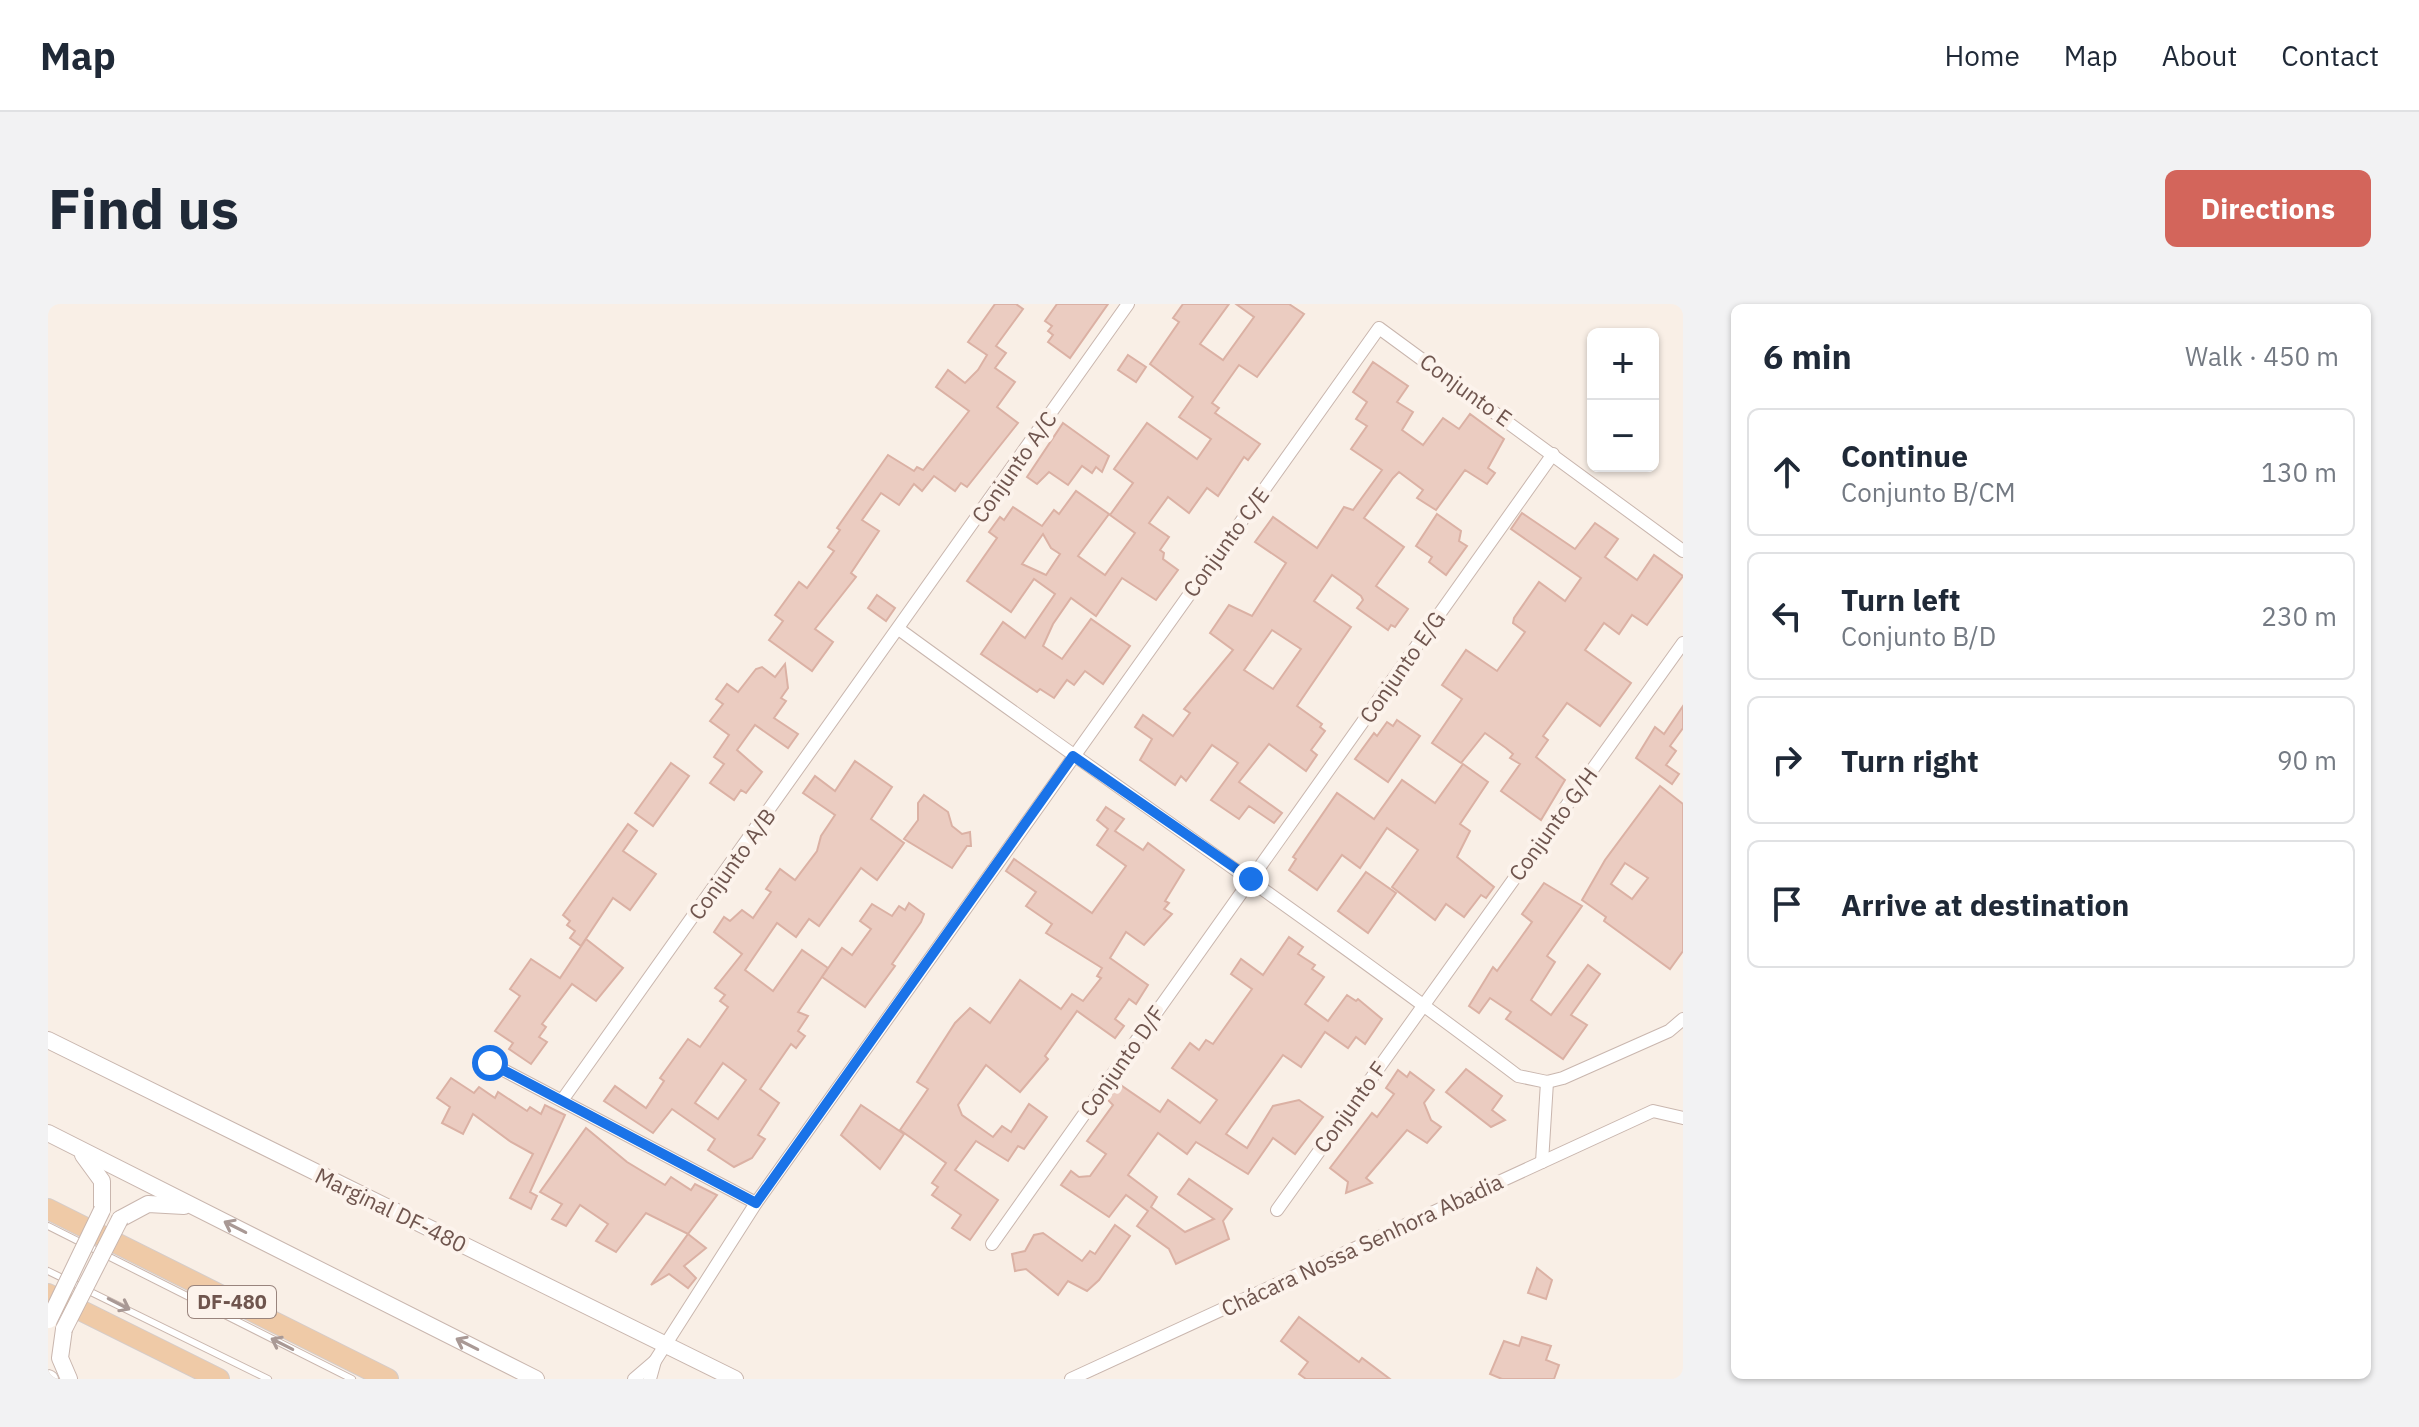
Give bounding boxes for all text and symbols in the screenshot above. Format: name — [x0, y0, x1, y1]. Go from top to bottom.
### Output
text: Map — [40, 31, 116, 80]
text: Home — [1944, 37, 2020, 74]
text: Map — [2064, 37, 2118, 74]
text: About — [2162, 37, 2237, 74]
text: Contact — [2281, 37, 2379, 74]
button: Directions — [2165, 170, 2371, 247]
text: Find us — [48, 172, 239, 244]
map controls — [1587, 328, 1659, 472]
button: + — [1587, 328, 1659, 400]
text: 6 min — [1763, 334, 1852, 378]
text: Walk · 450 m — [2185, 339, 2339, 373]
street label: Conjunto E — [1415, 346, 1518, 433]
button: − — [1587, 400, 1659, 472]
street label: Conjunto A/C — [964, 405, 1063, 528]
text: Continue — [1841, 436, 1968, 475]
icon: ahead — [1765, 450, 1809, 494]
text: 130 m — [2261, 455, 2337, 489]
text: Conjunto B/CM — [1841, 475, 2016, 509]
street label: Conjunto C/E — [1176, 481, 1275, 602]
text: Turn left — [1841, 580, 1960, 619]
icon: left — [1765, 594, 1809, 638]
text: 230 m — [2261, 599, 2337, 633]
street label: Conjunto E/G — [1352, 605, 1451, 728]
text: Conjunto B/D — [1841, 619, 1996, 653]
icon: right — [1765, 738, 1809, 782]
text: Turn right — [1841, 741, 1979, 780]
text: 90 m — [2277, 743, 2337, 777]
street label: Conjunto G/H — [1502, 761, 1604, 886]
street label: Conjunto A/B — [681, 802, 782, 925]
route end — [1233, 861, 1269, 897]
icon: arrive — [1765, 882, 1809, 926]
text: Arrive at destination — [1841, 885, 2129, 924]
street label: Conjunto D/F — [1073, 999, 1171, 1122]
route start — [472, 1045, 508, 1081]
street label: Conjunto F — [1307, 1055, 1393, 1158]
street label: Marginal DF-480 — [311, 1160, 472, 1259]
street label: Chácara Nossa Senhora Abadia — [1216, 1166, 1507, 1323]
one-way arrow — [223, 1219, 247, 1234]
road number: DF-480 — [188, 1286, 276, 1318]
one-way arrow — [106, 1297, 130, 1312]
one-way arrow — [271, 1336, 295, 1351]
one-way arrow — [455, 1336, 479, 1351]

